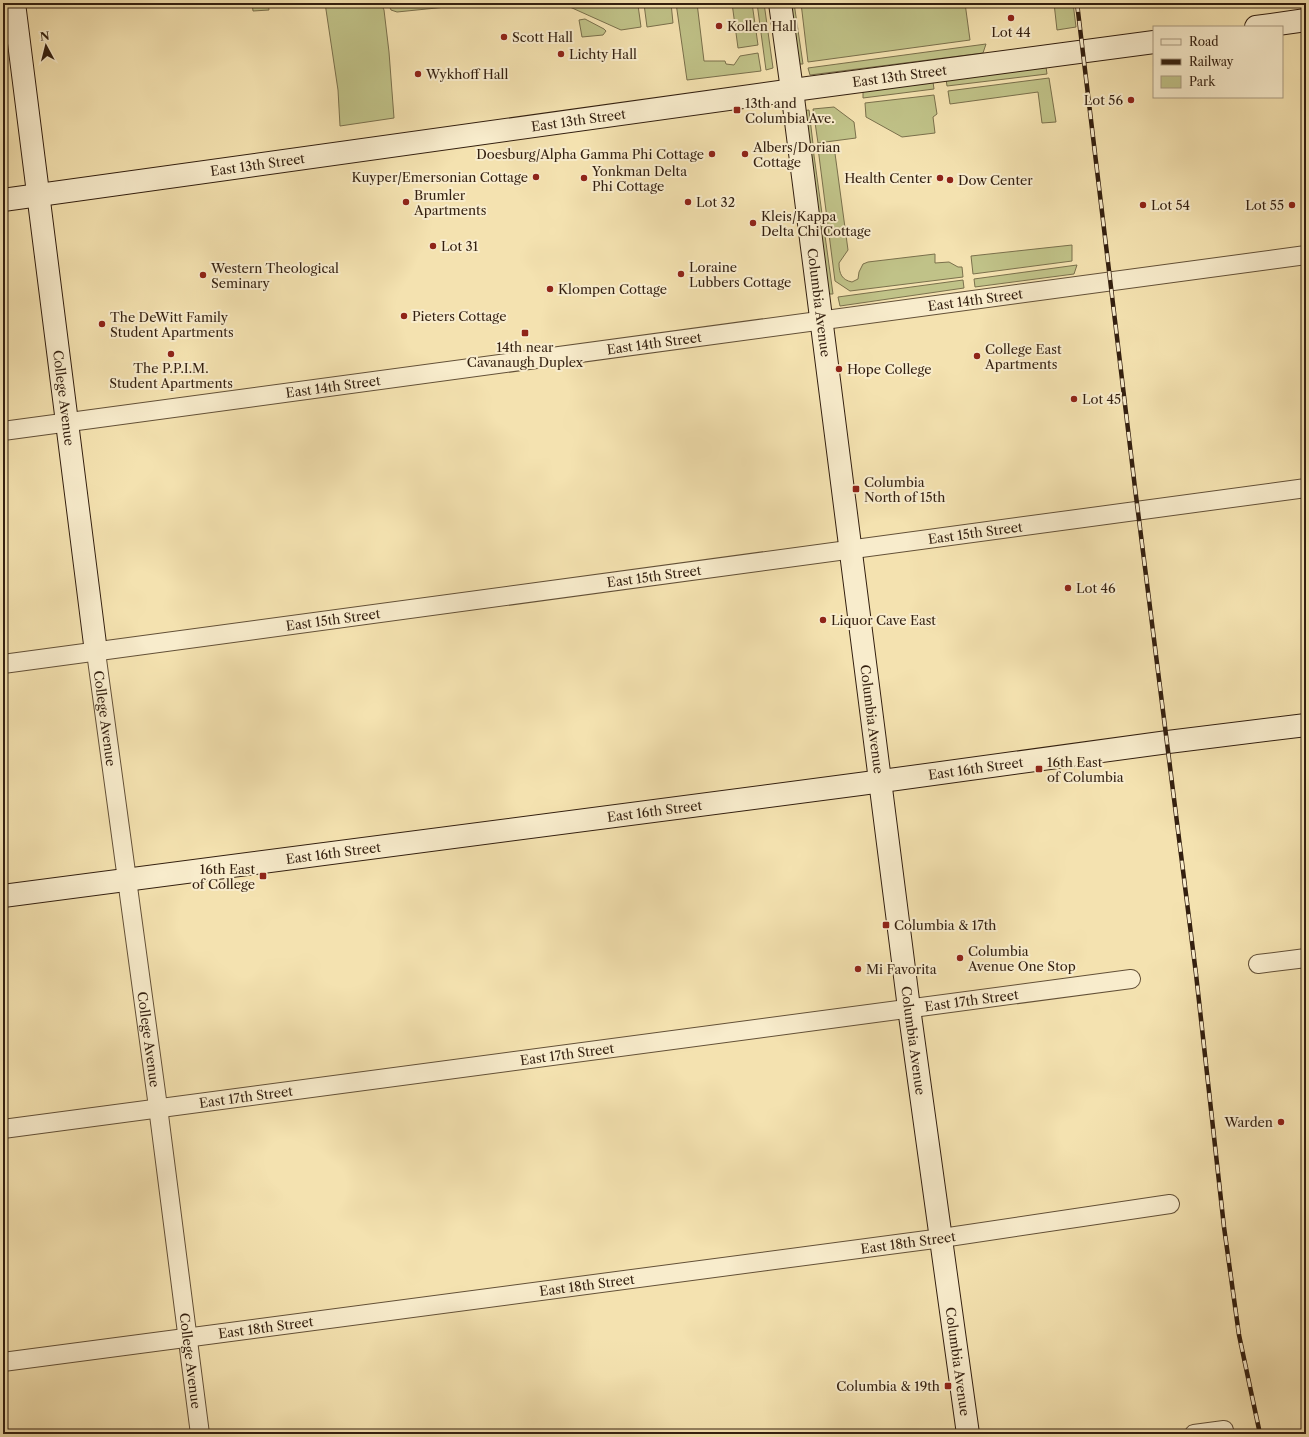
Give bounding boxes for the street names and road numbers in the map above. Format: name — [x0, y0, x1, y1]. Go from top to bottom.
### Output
street label: East 13th Street — [851, 62, 948, 90]
street label: East 13th Street — [530, 105, 627, 134]
street label: East 13th Street — [209, 150, 306, 179]
street label: Columbia Avenue — [804, 247, 834, 358]
street label: East 14th Street — [927, 285, 1024, 314]
street label: East 14th Street — [606, 329, 703, 357]
street label: College Avenue — [50, 349, 78, 447]
street label: East 14th Street — [285, 372, 382, 401]
street label: East 15th Street — [927, 518, 1024, 547]
street label: East 15th Street — [606, 562, 703, 590]
street label: East 15th Street — [285, 605, 382, 634]
street label: Columbia Avenue — [857, 664, 887, 775]
street label: College Avenue — [91, 670, 119, 767]
street label: East 16th Street — [927, 754, 1025, 783]
street label: East 16th Street — [606, 797, 703, 825]
street label: East 16th Street — [285, 839, 382, 867]
street label: Columbia Avenue — [898, 985, 929, 1096]
street label: East 17th Street — [924, 986, 1020, 1014]
street label: College Avenue — [134, 991, 163, 1088]
street label: East 17th Street — [519, 1040, 615, 1068]
street label: East 17th Street — [198, 1082, 294, 1111]
street label: East 18th Street — [860, 1228, 957, 1257]
street label: East 18th Street — [538, 1271, 636, 1299]
street label: Columbia Avenue — [942, 1306, 973, 1417]
street label: College Avenue — [177, 1312, 205, 1410]
street label: East 18th Street — [217, 1313, 315, 1342]

